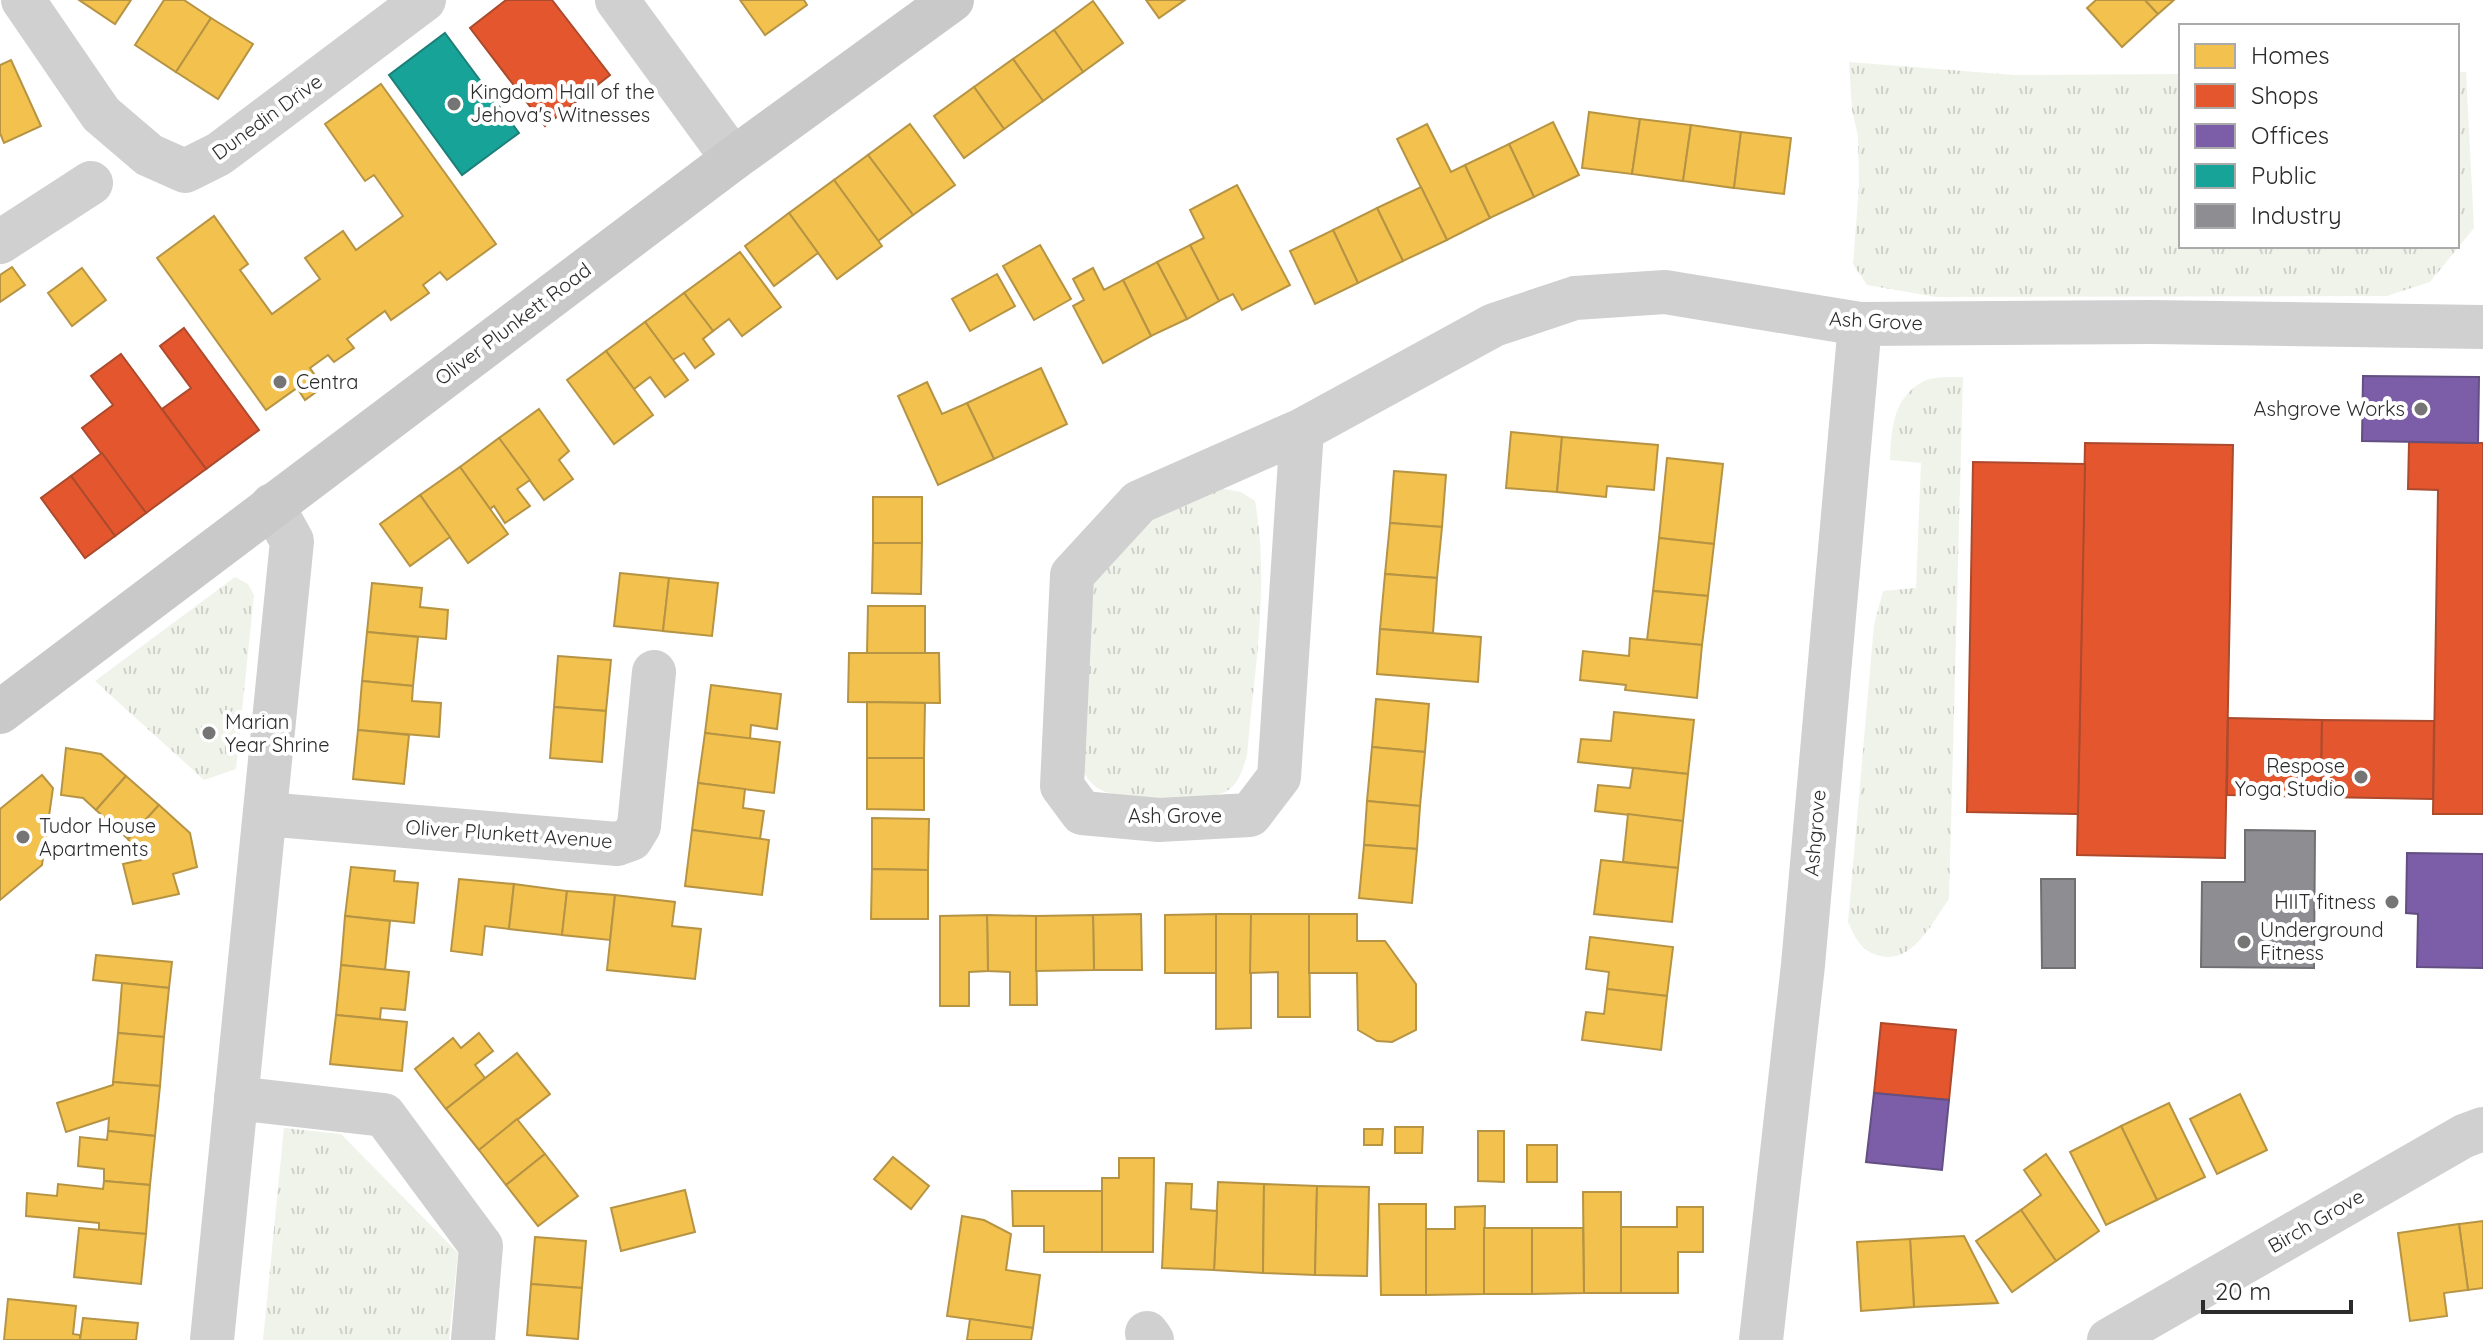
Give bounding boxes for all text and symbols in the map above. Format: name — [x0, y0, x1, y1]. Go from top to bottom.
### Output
legend — [2179, 24, 2459, 248]
text: Homes — [2251, 40, 2329, 70]
street label: Dunedin Drive — [207, 68, 327, 165]
place label: Kingdom Hall of the Jehova's Witnesses — [470, 79, 655, 127]
text: Shops — [2251, 80, 2318, 110]
marker: Kingdom Hall of the Jehova's Witnesses — [445, 95, 463, 113]
text: Offices — [2251, 120, 2329, 150]
text: Public — [2251, 160, 2316, 190]
text: Industry — [2251, 200, 2342, 230]
street label: Oliver Plunkett Road — [430, 257, 596, 390]
street label: Ash Grove — [1828, 306, 1924, 335]
place label: Centra — [296, 369, 358, 394]
marker: Centra — [271, 373, 289, 391]
place label: Ashgrove Works — [2254, 396, 2405, 421]
marker: Ashgrove Works — [2412, 400, 2430, 418]
place label: Marian Year Shrine — [225, 709, 329, 757]
marker: Marian Year Shrine — [200, 724, 218, 742]
place label: Respose Yoga Studio — [2235, 753, 2345, 801]
marker: Respose Yoga Studio — [2352, 768, 2370, 786]
street label: Ashgrove — [1798, 788, 1831, 877]
street label: Ash Grove — [1128, 803, 1222, 828]
place label: Tudor House Apartments — [39, 813, 156, 861]
street label: Oliver Plunkett Avenue — [405, 814, 613, 853]
marker: Tudor House Apartments — [14, 828, 32, 846]
place label: HIIT fitness — [2274, 889, 2376, 914]
marker: HIIT fitness — [2383, 893, 2401, 911]
place label: Underground Fitness — [2260, 917, 2384, 965]
marker: Underground Fitness — [2235, 933, 2253, 951]
street label: Birch Grove — [2263, 1183, 2368, 1258]
scale bar — [2203, 1264, 2351, 1314]
text: 20 m — [2215, 1276, 2271, 1306]

